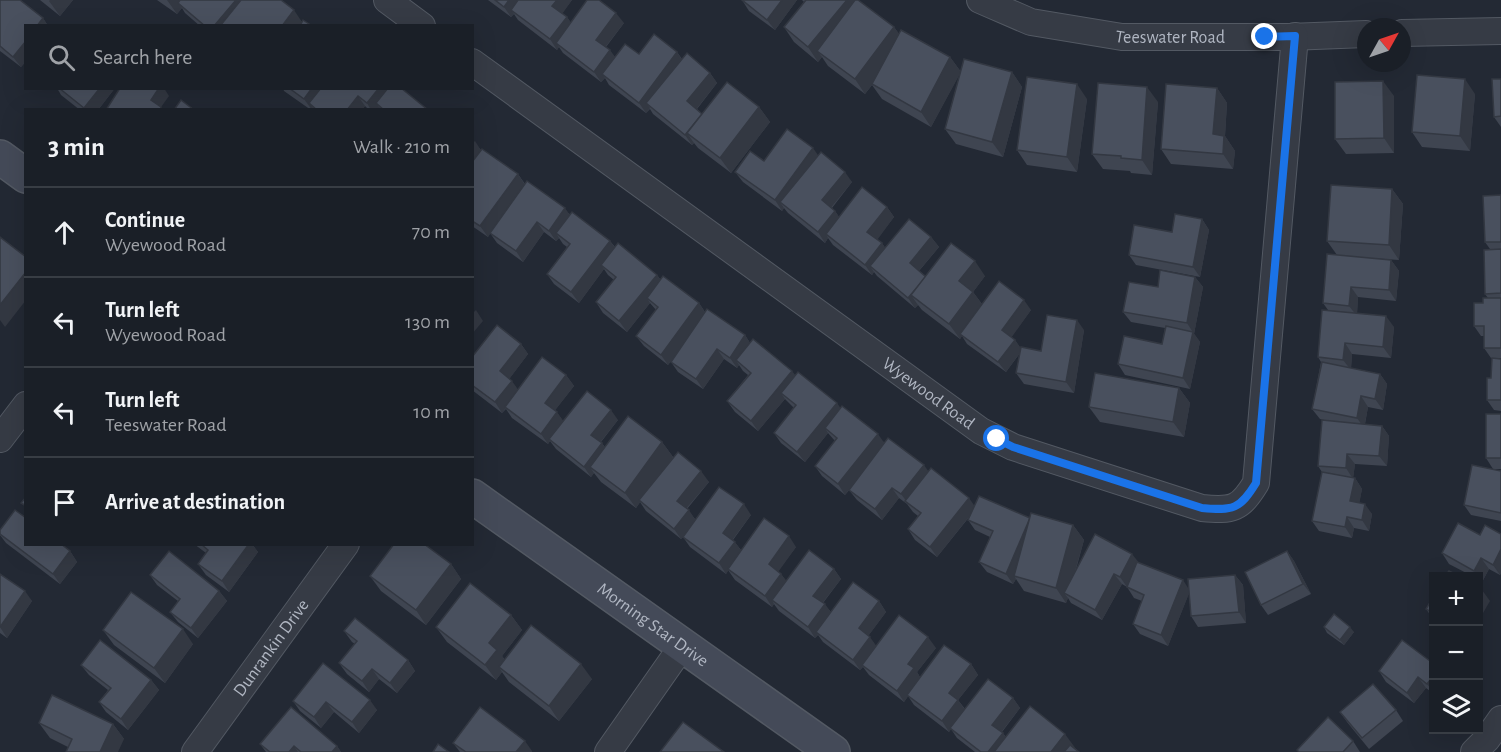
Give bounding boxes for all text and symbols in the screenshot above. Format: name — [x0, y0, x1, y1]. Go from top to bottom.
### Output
north arrow — [1357, 18, 1411, 72]
route end — [1251, 23, 1277, 49]
search box — [24, 24, 474, 90]
street label: Teeswater Road — [1114, 28, 1225, 47]
icon: search — [45, 41, 78, 74]
text: Search here — [93, 46, 192, 68]
text: 3 min — [48, 134, 105, 160]
text: Walk · 210 m — [353, 137, 450, 157]
text: Continue — [105, 209, 185, 231]
icon: ahead — [48, 216, 81, 249]
text: 70 m — [412, 222, 450, 242]
text: Wyewood Road — [105, 235, 226, 255]
text: Turn left — [105, 299, 179, 321]
icon: left — [48, 306, 81, 339]
text: 130 m — [405, 312, 450, 332]
text: Wyewood Road — [105, 325, 226, 345]
street label: Wyewood Road — [879, 355, 978, 433]
text: Turn left — [105, 389, 179, 411]
icon: left — [48, 396, 81, 429]
text: 10 m — [413, 402, 450, 422]
text: Teeswater Road — [105, 415, 227, 435]
route start — [983, 425, 1009, 451]
icon: arrive — [48, 486, 81, 519]
text: Arrive at destination — [105, 491, 285, 513]
map controls — [1429, 572, 1483, 734]
button: + — [1429, 572, 1483, 626]
street label: Morning Star Drive — [594, 580, 711, 671]
street label: Dunrankin Drive — [230, 596, 313, 700]
button: − — [1429, 626, 1483, 680]
button: layers — [1429, 680, 1483, 734]

